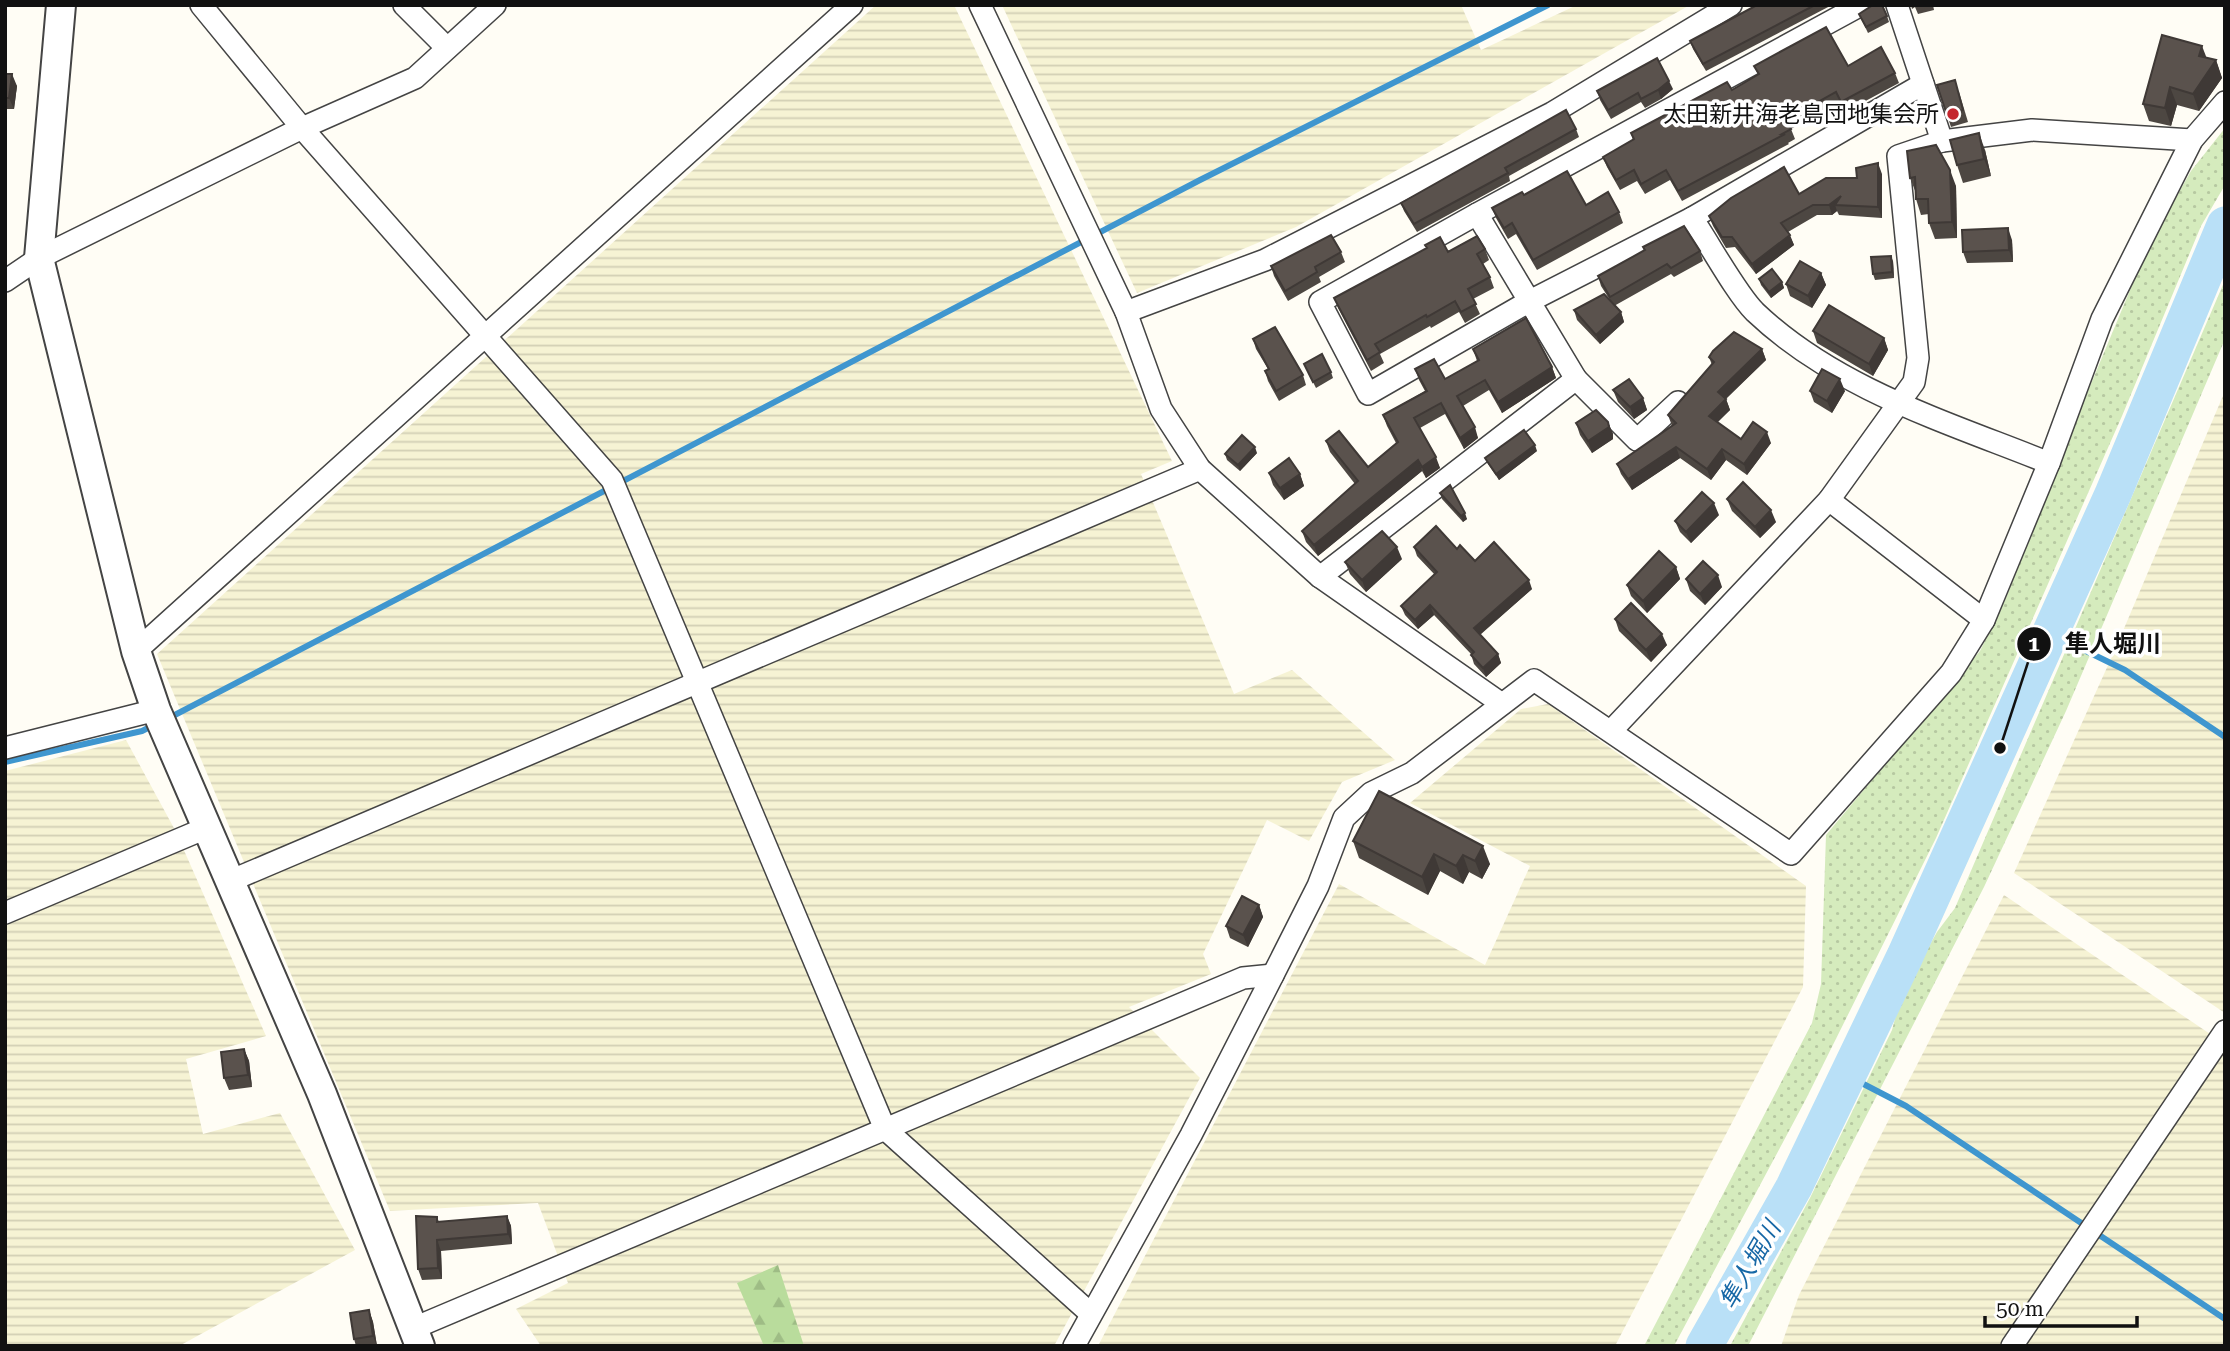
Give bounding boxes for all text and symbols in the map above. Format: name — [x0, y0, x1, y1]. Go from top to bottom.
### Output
place label: 太田新井海老島団地集会所 — [1663, 101, 1939, 128]
marker: 太田新井海老島団地集会所 — [1945, 106, 1961, 122]
callout: 隼人堀川 — [2016, 621, 2175, 666]
text: 隼人堀川 — [2065, 630, 2161, 658]
text: 1 — [2028, 632, 2040, 656]
water label: 隼人堀川 — [1714, 1214, 1788, 1314]
scale bar — [1985, 1284, 2137, 1328]
text: 50 m — [1996, 1297, 2044, 1321]

